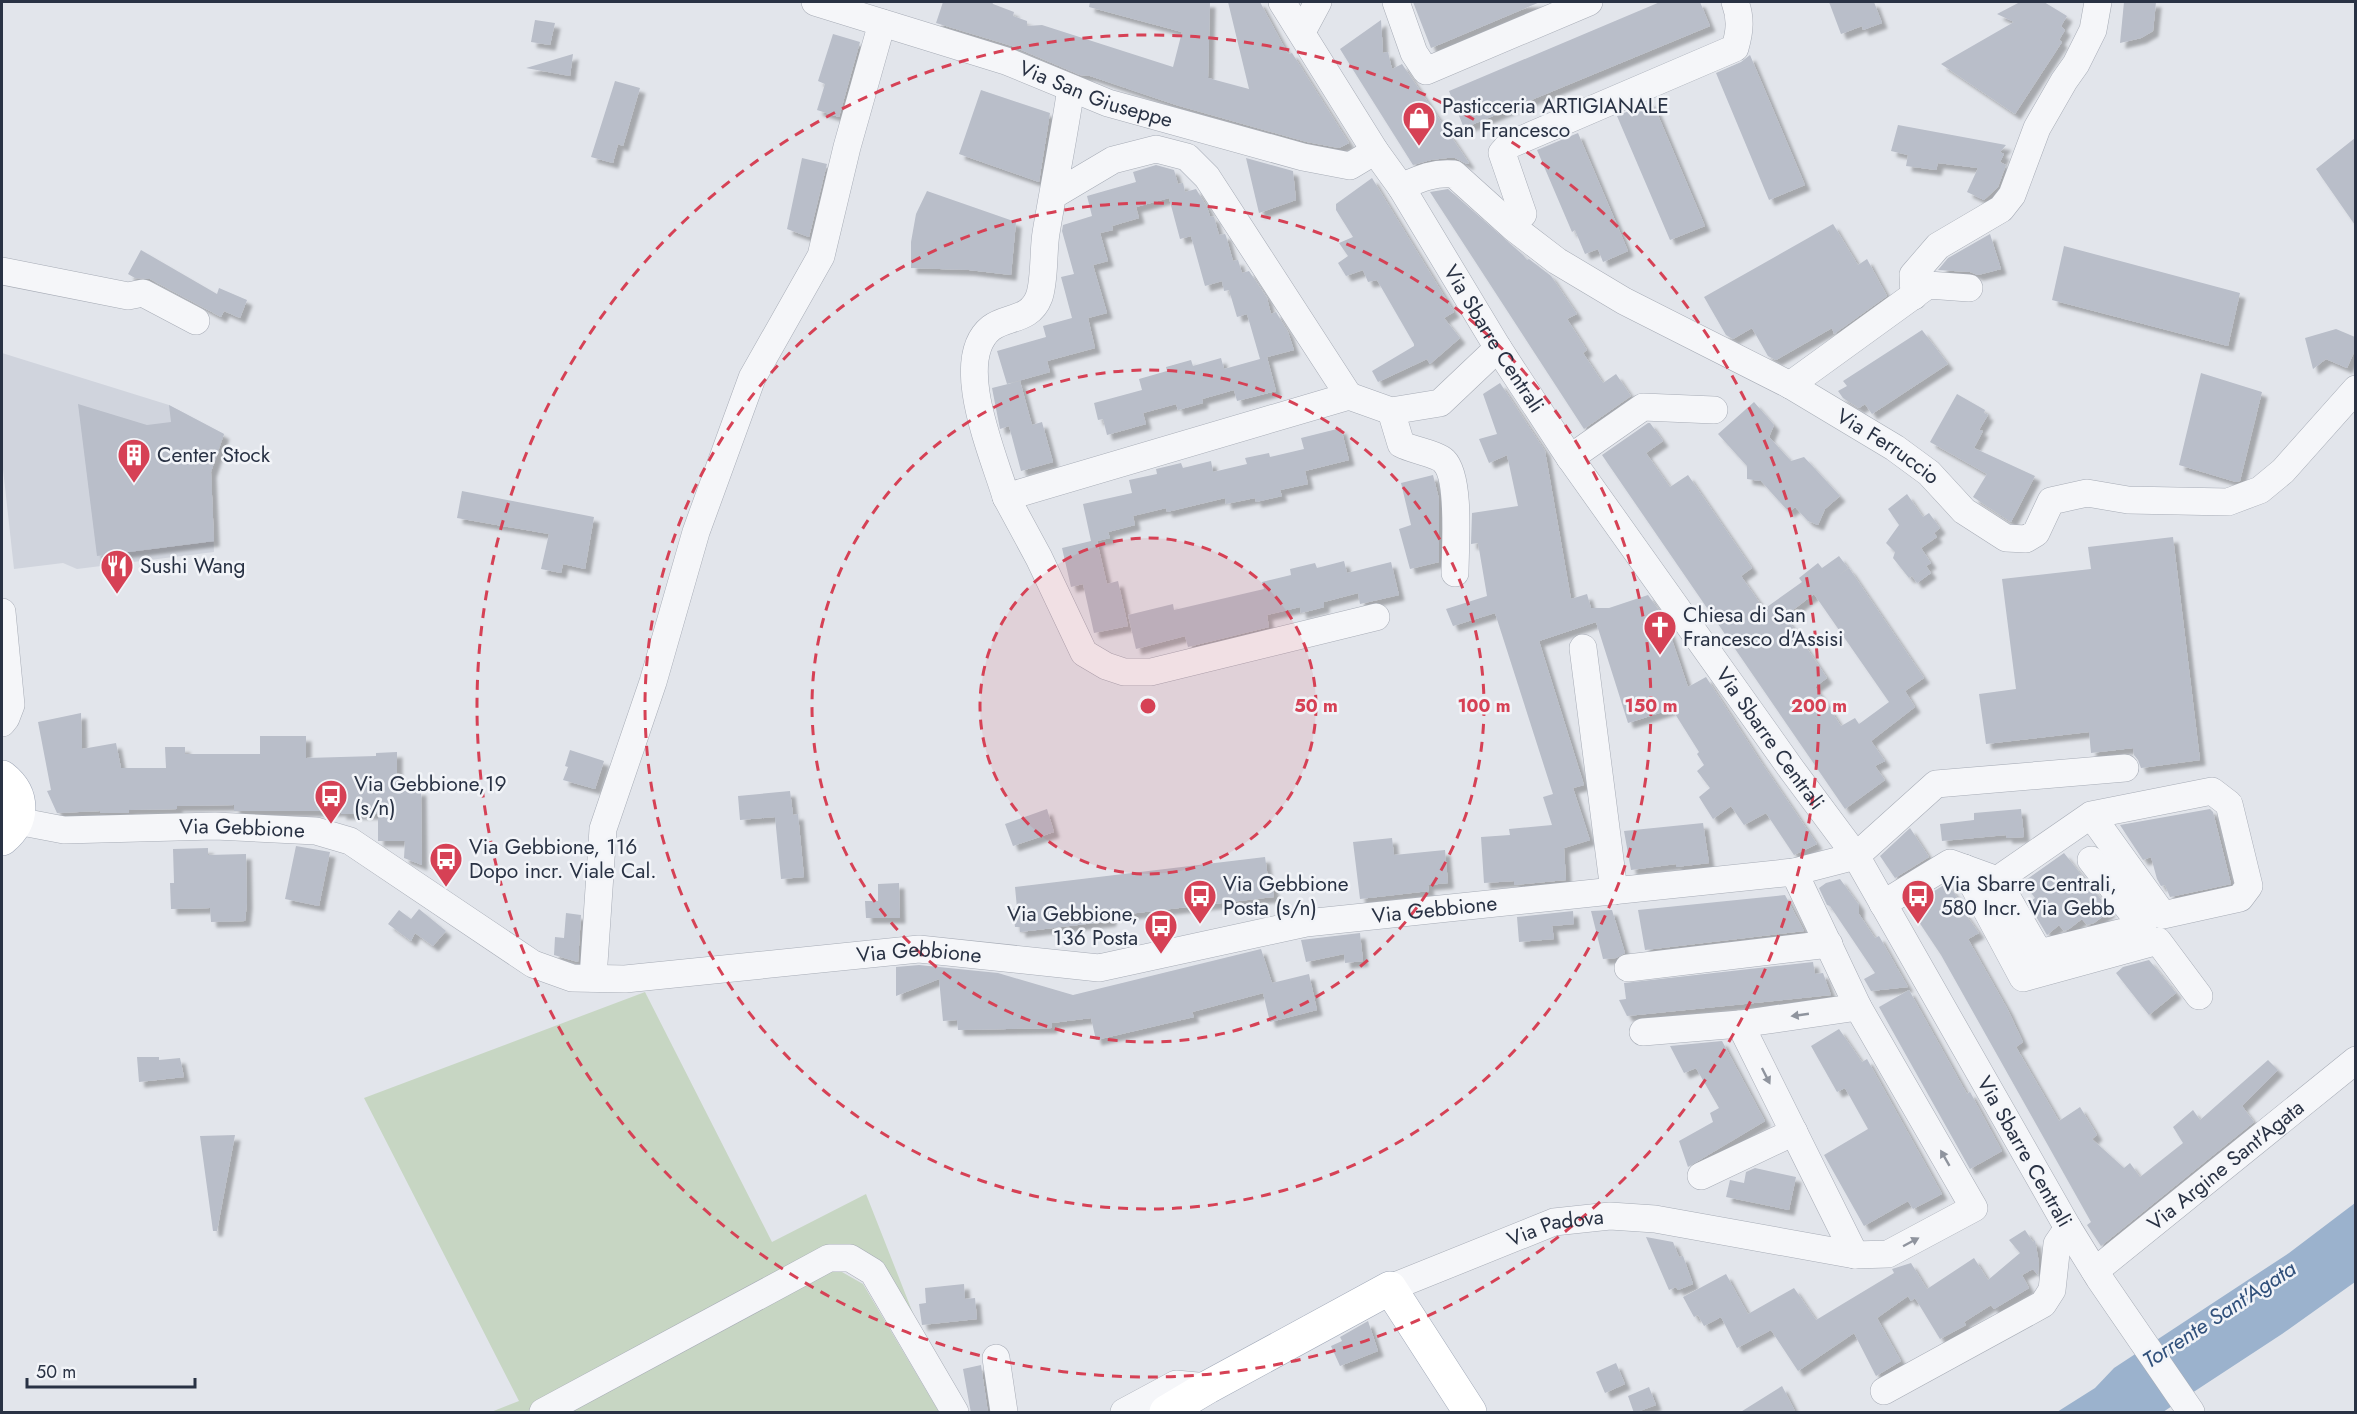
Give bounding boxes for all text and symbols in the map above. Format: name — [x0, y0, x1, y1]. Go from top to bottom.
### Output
street label: Via San Giuseppe — [1014, 53, 1176, 135]
place label: Pasticceria ARTIGIANALE San Francesco — [1442, 91, 1669, 145]
shop icon: Pasticceria ARTIGIANALE San Francesco — [1401, 100, 1437, 147]
street label: Via Sbarre Centrali — [1436, 259, 1551, 419]
street label: Via Ferruccio — [1831, 401, 1947, 491]
building icon: Center Stock — [116, 437, 152, 484]
place label: Center Stock — [157, 440, 271, 470]
restaurant icon: Sushi Wang — [99, 548, 135, 595]
place label: Sushi Wang — [140, 551, 246, 581]
place label: Chiesa di San Francesco d'Assisi — [1683, 600, 1844, 654]
church icon: Chiesa di San Francesco d'Assisi — [1642, 609, 1678, 656]
street label: Via Sbarre Centrali — [1708, 661, 1832, 816]
text: 50 m — [1294, 693, 1338, 719]
text: 100 m — [1457, 693, 1511, 719]
text: 150 m — [1625, 693, 1677, 719]
text: 200 m — [1791, 693, 1847, 719]
centre of rings — [1138, 696, 1158, 716]
place label: Via Gebbione,19 (s/n) — [354, 769, 506, 823]
bus stop icon: Via Gebbione,19 (s/n) — [313, 778, 349, 825]
street label: Via Gebbione — [179, 811, 306, 845]
place label: Via Gebbione, 116 Dopo incr. Viale Cal. — [469, 832, 657, 886]
bus stop icon: Via Gebbione, 116 Dopo incr. Viale Cal. — [428, 841, 464, 888]
place label: Via Gebbione Posta (s/n) — [1223, 869, 1349, 923]
place label: Via Sbarre Centrali, 580 Incr. Via Gebb — [1941, 869, 2117, 923]
bus stop icon: Via Gebbione Posta (s/n) — [1182, 878, 1218, 925]
bus stop icon: Via Sbarre Centrali, 580 Incr. Via Gebb — [1900, 878, 1936, 925]
street label: Via Gebbione — [1370, 888, 1499, 931]
place label: Via Gebbione, 136 Posta — [1007, 899, 1138, 953]
bus stop icon: Via Gebbione, 136 Posta — [1143, 908, 1179, 955]
street label: Via Gebbione — [855, 934, 983, 971]
one-way arrow — [1791, 1011, 1810, 1020]
one-way arrow — [1761, 1068, 1771, 1085]
street label: Via Sbarre Centrali — [1970, 1071, 2080, 1233]
street label: Via Argine Sant'Agata — [2141, 1093, 2310, 1238]
one-way arrow — [1940, 1149, 1950, 1166]
street label: Via Padova — [1503, 1202, 1605, 1254]
one-way arrow — [1902, 1237, 1919, 1247]
water label: Torrente Sant'Agata — [2136, 1252, 2302, 1376]
scale bar — [27, 1351, 195, 1389]
text: 50 m — [36, 1359, 76, 1385]

